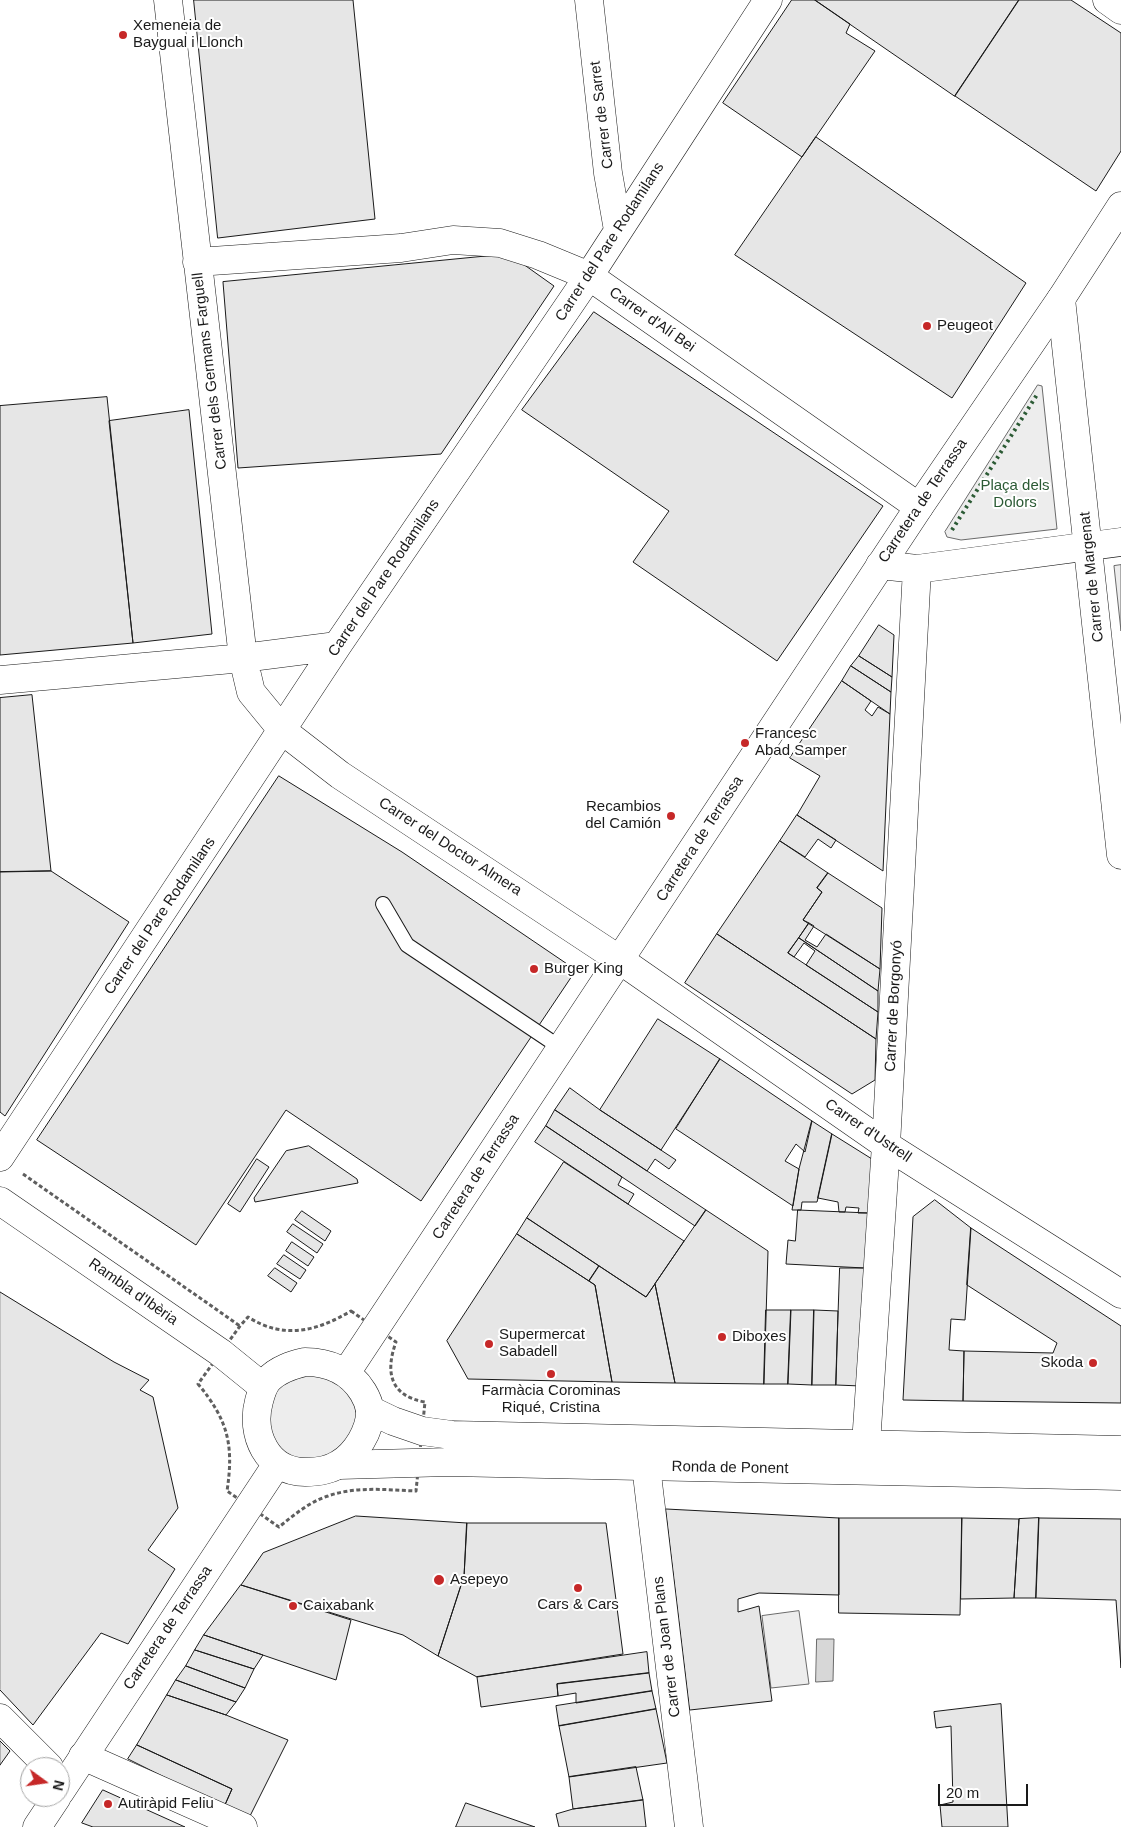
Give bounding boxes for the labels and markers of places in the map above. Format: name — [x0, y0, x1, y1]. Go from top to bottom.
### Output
place label: Xemeneia de Baygual i Llonch — [133, 17, 243, 52]
marker: Xemeneia de Baygual i Llonch — [117, 29, 129, 41]
place label: Peugeot — [937, 317, 993, 335]
marker: Peugeot — [921, 320, 933, 332]
place label: Francesc Abad Samper — [755, 725, 847, 760]
marker: Francesc Abad Samper — [739, 737, 751, 749]
place label: Recambios del Camión — [585, 798, 661, 833]
marker: Recambios del Camión — [665, 810, 677, 822]
place label: Burger King — [544, 960, 623, 978]
marker: Burger King — [528, 963, 540, 975]
place label: Supermercat Sabadell — [499, 1326, 585, 1361]
place label: Diboxes — [732, 1328, 786, 1346]
marker: Diboxes — [716, 1331, 728, 1343]
marker: Supermercat Sabadell — [483, 1338, 495, 1350]
place label: Skoda — [1040, 1354, 1083, 1372]
marker: Skoda — [1087, 1357, 1099, 1369]
marker: Farmàcia Corominas Riqué, Cristina — [545, 1368, 557, 1380]
place label: Farmàcia Corominas Riqué, Cristina — [481, 1382, 621, 1417]
place label: Asepeyo — [450, 1571, 508, 1589]
marker: Asepeyo — [432, 1573, 446, 1587]
marker: Cars & Cars — [572, 1582, 584, 1594]
place label: Cars & Cars — [537, 1596, 619, 1614]
place label: Caixabank — [303, 1597, 374, 1615]
marker: Caixabank — [287, 1600, 299, 1612]
place label: Autiràpid Feliu — [118, 1795, 214, 1813]
marker: Autiràpid Feliu — [102, 1798, 114, 1810]

